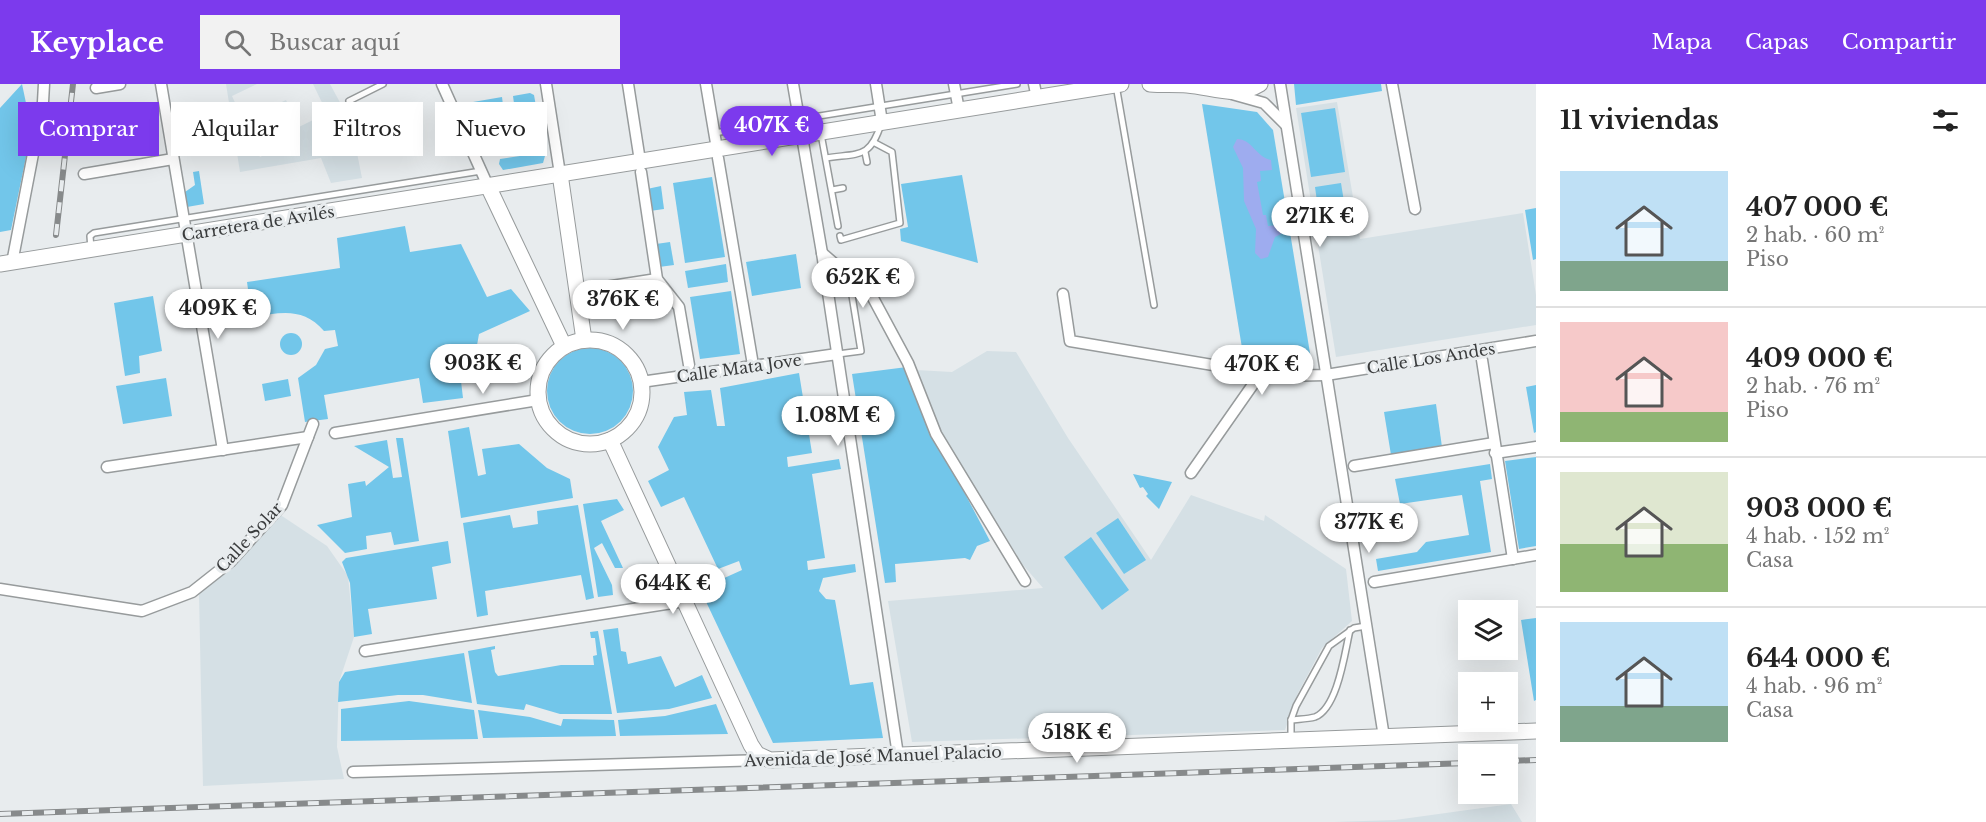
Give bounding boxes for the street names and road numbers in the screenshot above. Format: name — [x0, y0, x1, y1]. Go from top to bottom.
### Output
street label: Carretera de Avilés — [180, 201, 336, 245]
street label: Calle Los Andes — [1365, 338, 1497, 378]
street label: Calle Mata Jove — [675, 349, 803, 387]
street label: Calle Solar — [212, 498, 287, 576]
street label: Avenida de José Manuel Palacio — [743, 742, 1002, 771]

